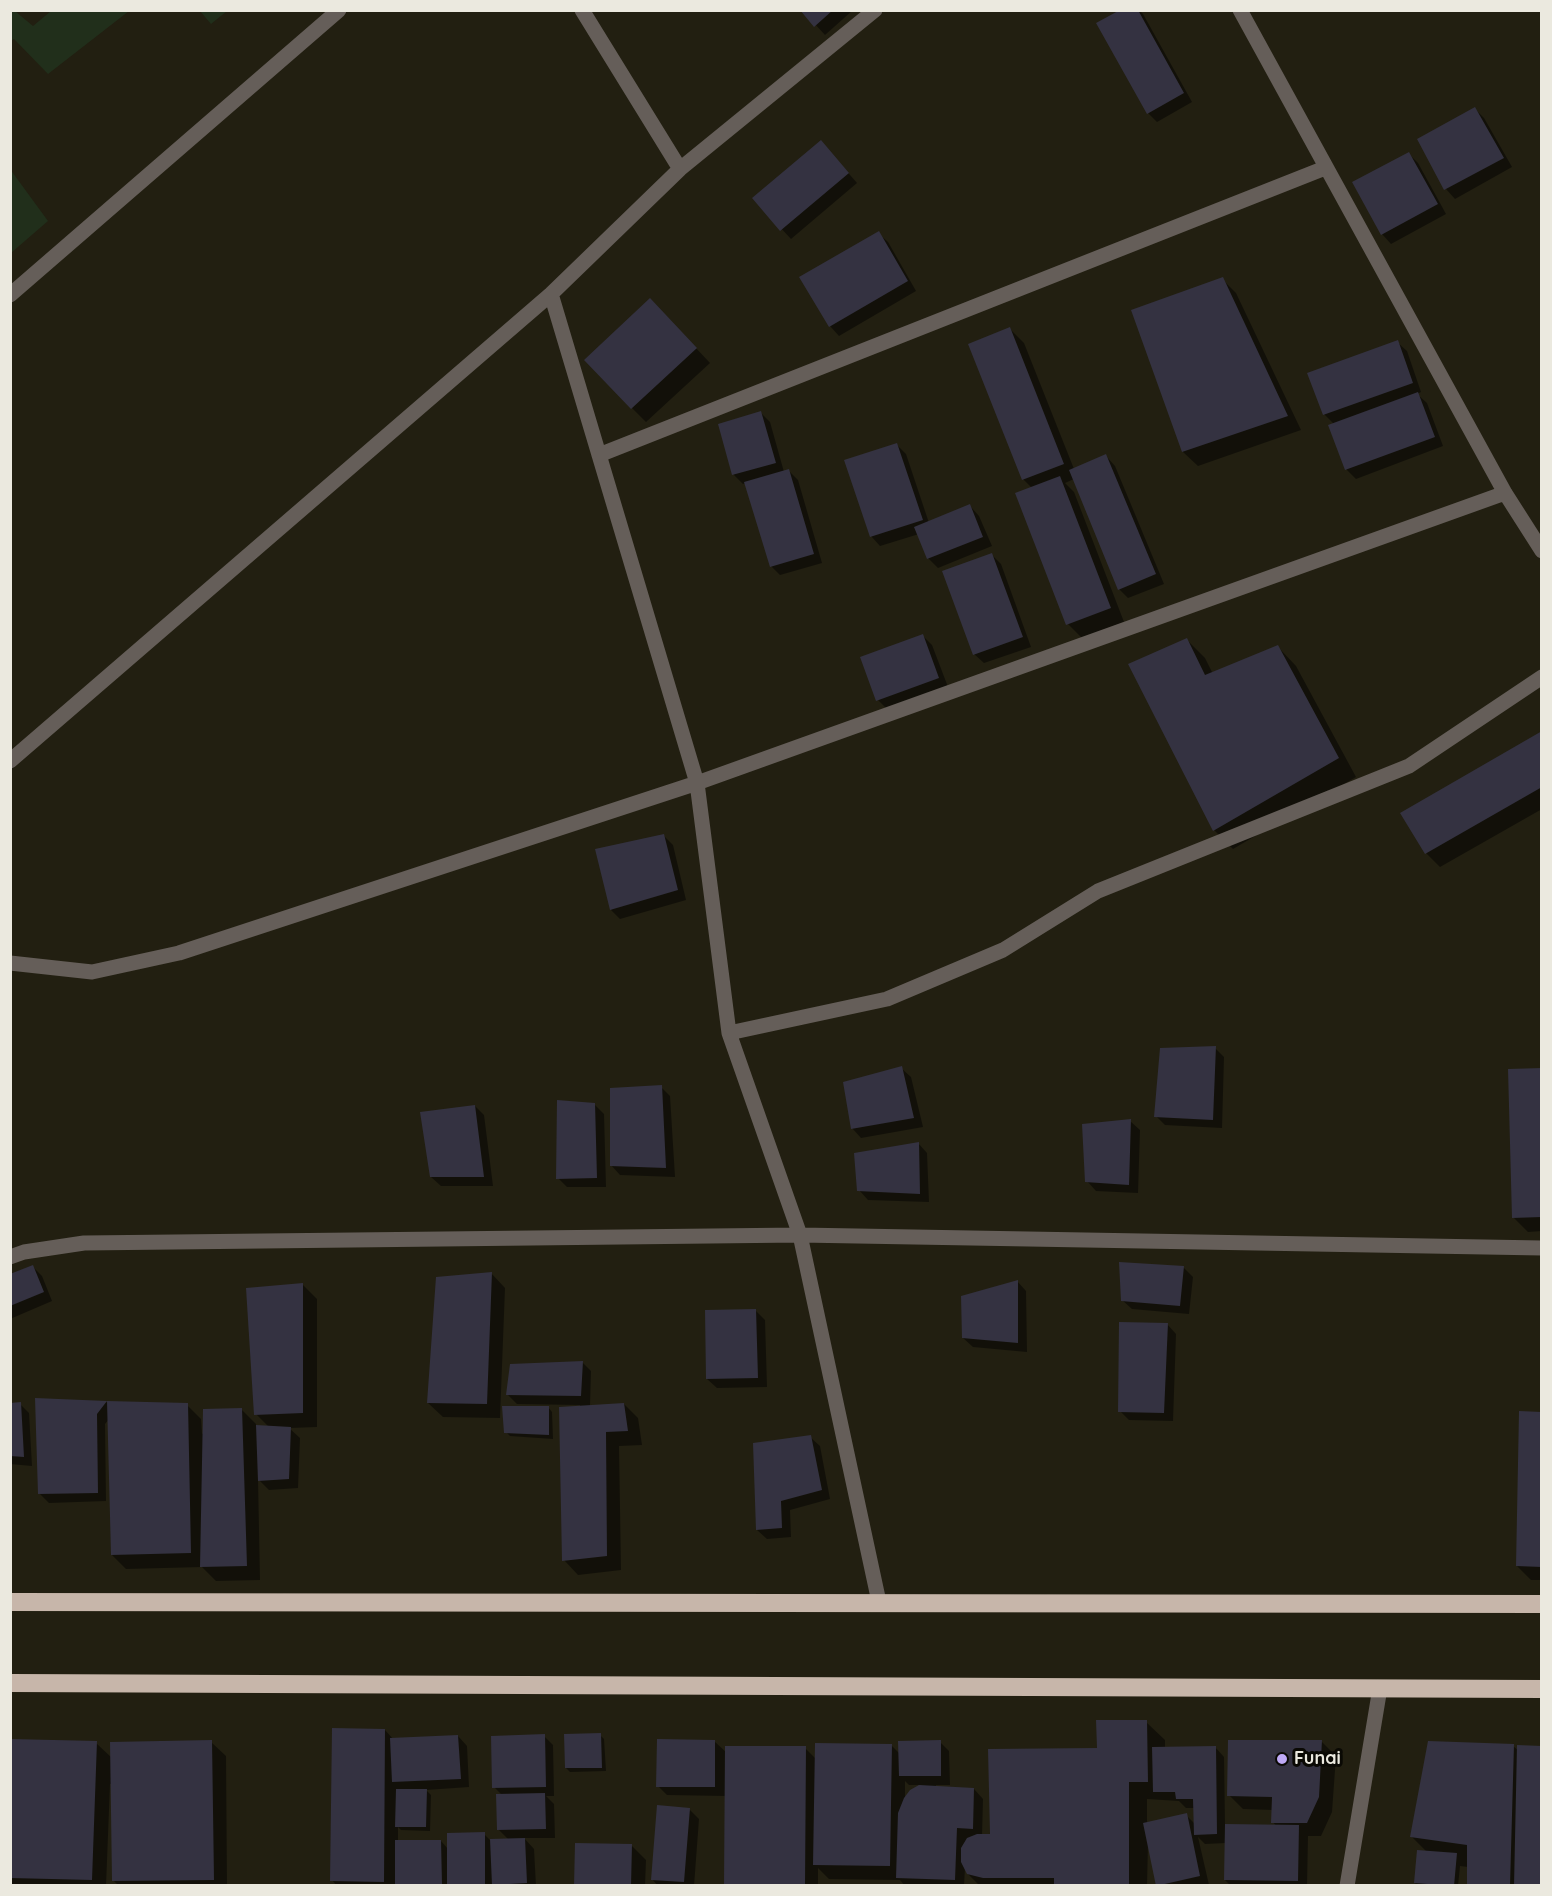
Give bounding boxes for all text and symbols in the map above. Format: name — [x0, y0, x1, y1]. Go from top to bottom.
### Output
place label: Funai — [1294, 1748, 1341, 1770]
marker: Funai — [1275, 1752, 1289, 1766]

